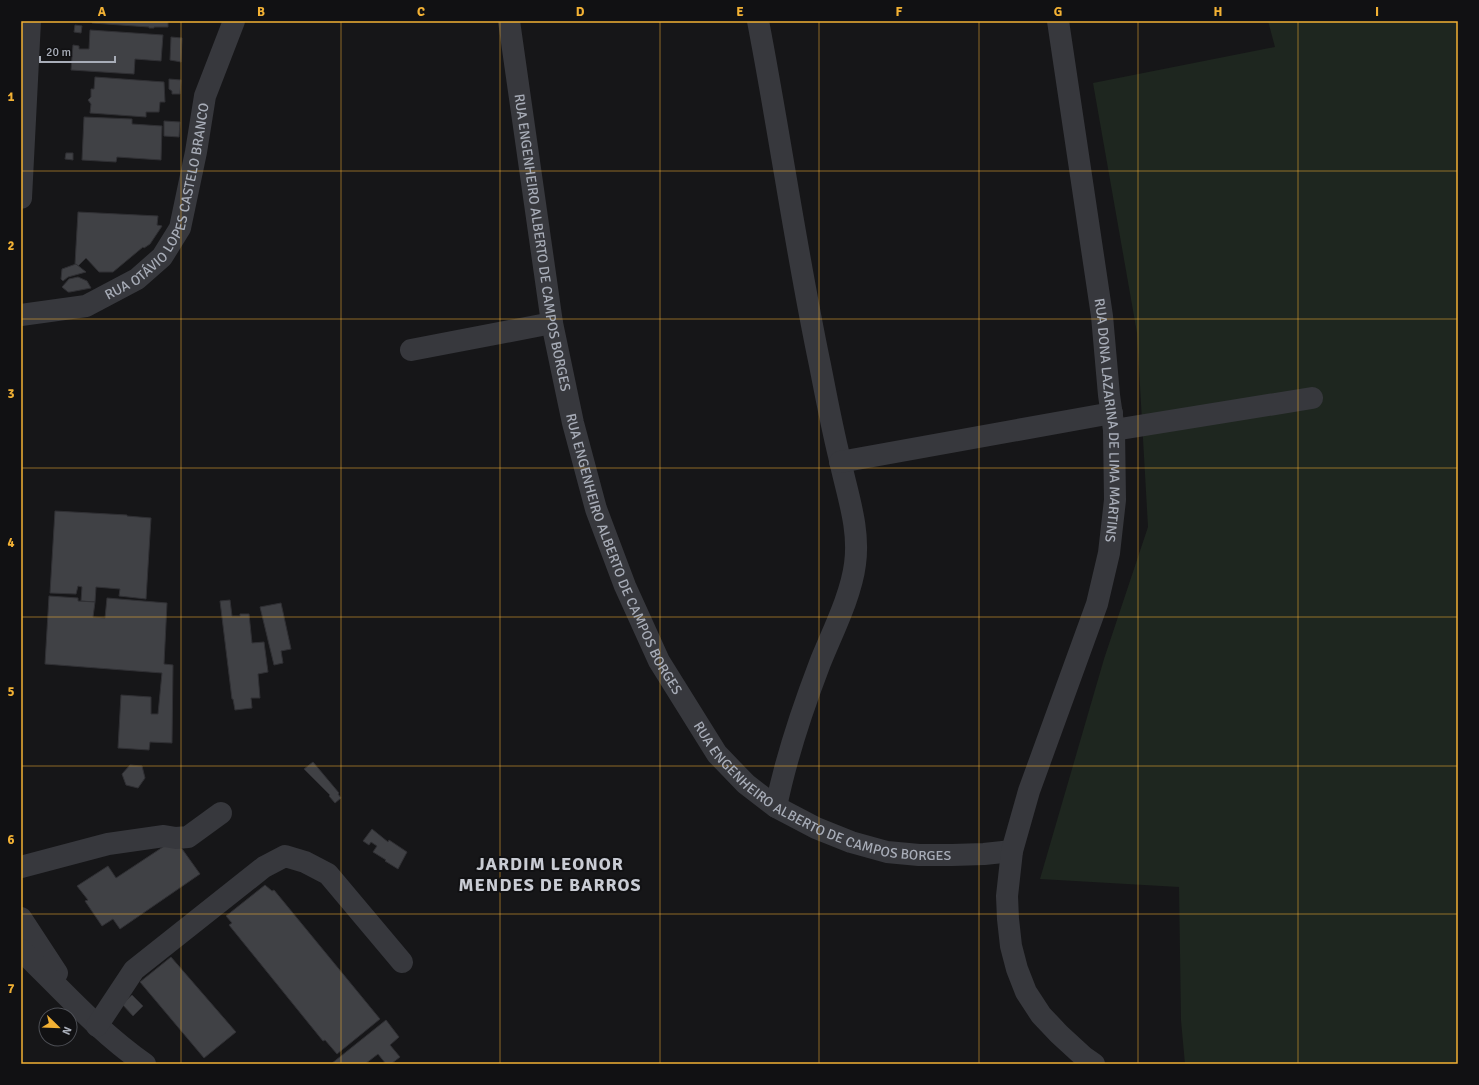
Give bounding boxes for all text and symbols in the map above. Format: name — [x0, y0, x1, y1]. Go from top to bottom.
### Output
text: A — [98, 4, 107, 20]
text: B — [257, 4, 265, 20]
text: C — [417, 4, 425, 20]
text: D — [576, 4, 585, 20]
text: E — [736, 4, 744, 20]
text: F — [896, 4, 903, 20]
text: G — [1054, 4, 1062, 20]
text: H — [1214, 4, 1222, 20]
text: I — [1375, 4, 1379, 20]
scale bar — [40, 38, 115, 64]
text: 20 m — [46, 45, 71, 60]
text: 1 — [7, 89, 15, 105]
street label: RUA ENGENHEIRO ALBERTO DE CAMPOS BORGES — [511, 92, 575, 393]
street label: RUA OTÁVIO LOPES CASTELO BRANCO — [102, 102, 212, 303]
text: 2 — [7, 238, 15, 254]
street label: RUA DONA LAZARINA DE LIMA MARTINS — [1091, 297, 1124, 544]
text: 3 — [7, 386, 15, 402]
street label: RUA ENGENHEIRO ALBERTO DE CAMPOS BORGES — [563, 412, 686, 698]
text: 4 — [7, 535, 15, 551]
text: 5 — [7, 684, 15, 700]
street label: RUA ENGENHEIRO ALBERTO DE CAMPOS BORGES — [690, 718, 951, 864]
text: 6 — [7, 832, 15, 848]
district label: JARDIM LEONOR MENDES DE BARROS — [459, 853, 641, 896]
text: 7 — [7, 981, 15, 997]
north arrow — [38, 1007, 78, 1047]
text: N — [59, 1025, 74, 1037]

